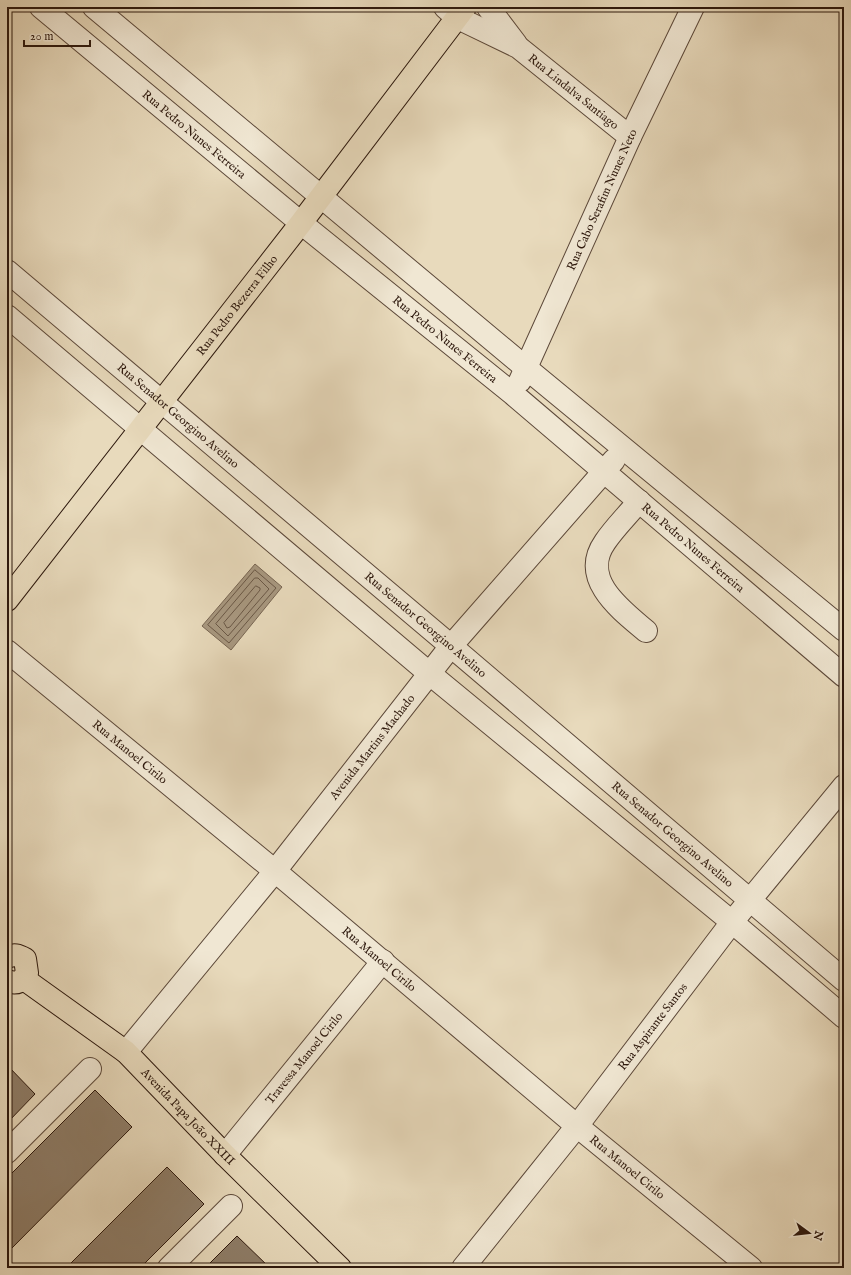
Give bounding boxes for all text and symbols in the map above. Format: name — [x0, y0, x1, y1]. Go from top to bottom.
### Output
scale bar — [24, 22, 90, 48]
text: 20 m — [30, 29, 53, 44]
street label: Rua Lindalva Santiago — [525, 51, 622, 133]
street label: Rua Pedro Nunes Ferreira — [139, 87, 250, 182]
street label: Rua Cabo Serafim Nunes Neto — [563, 126, 641, 273]
street label: Rua Pedro Bezerra Filho — [193, 251, 281, 358]
street label: Rua Pedro Nunes Ferreira — [389, 292, 501, 386]
street label: Rua Senador Georgino Avelino — [114, 360, 243, 472]
street label: Rua Pedro Nunes Ferreira — [639, 499, 748, 596]
street label: Rua Senador Georgino Avelino — [361, 569, 490, 681]
street label: Avenida Martins Machado — [326, 691, 418, 804]
street label: Rua Manoel Cirilo — [89, 717, 171, 788]
street label: Rua Senador Georgino Avelino — [609, 778, 737, 891]
street label: Rua Manoel Cirilo — [339, 923, 420, 995]
street label: Rua Aspirante Santos — [615, 980, 691, 1073]
street label: Travessa Manoel Cirilo — [262, 1009, 346, 1107]
street label: Avenida Papa João XXIII — [137, 1064, 238, 1168]
street label: Rua Manoel Cirilo — [587, 1132, 669, 1203]
north arrow — [789, 1213, 829, 1253]
text: N — [810, 1228, 826, 1242]

